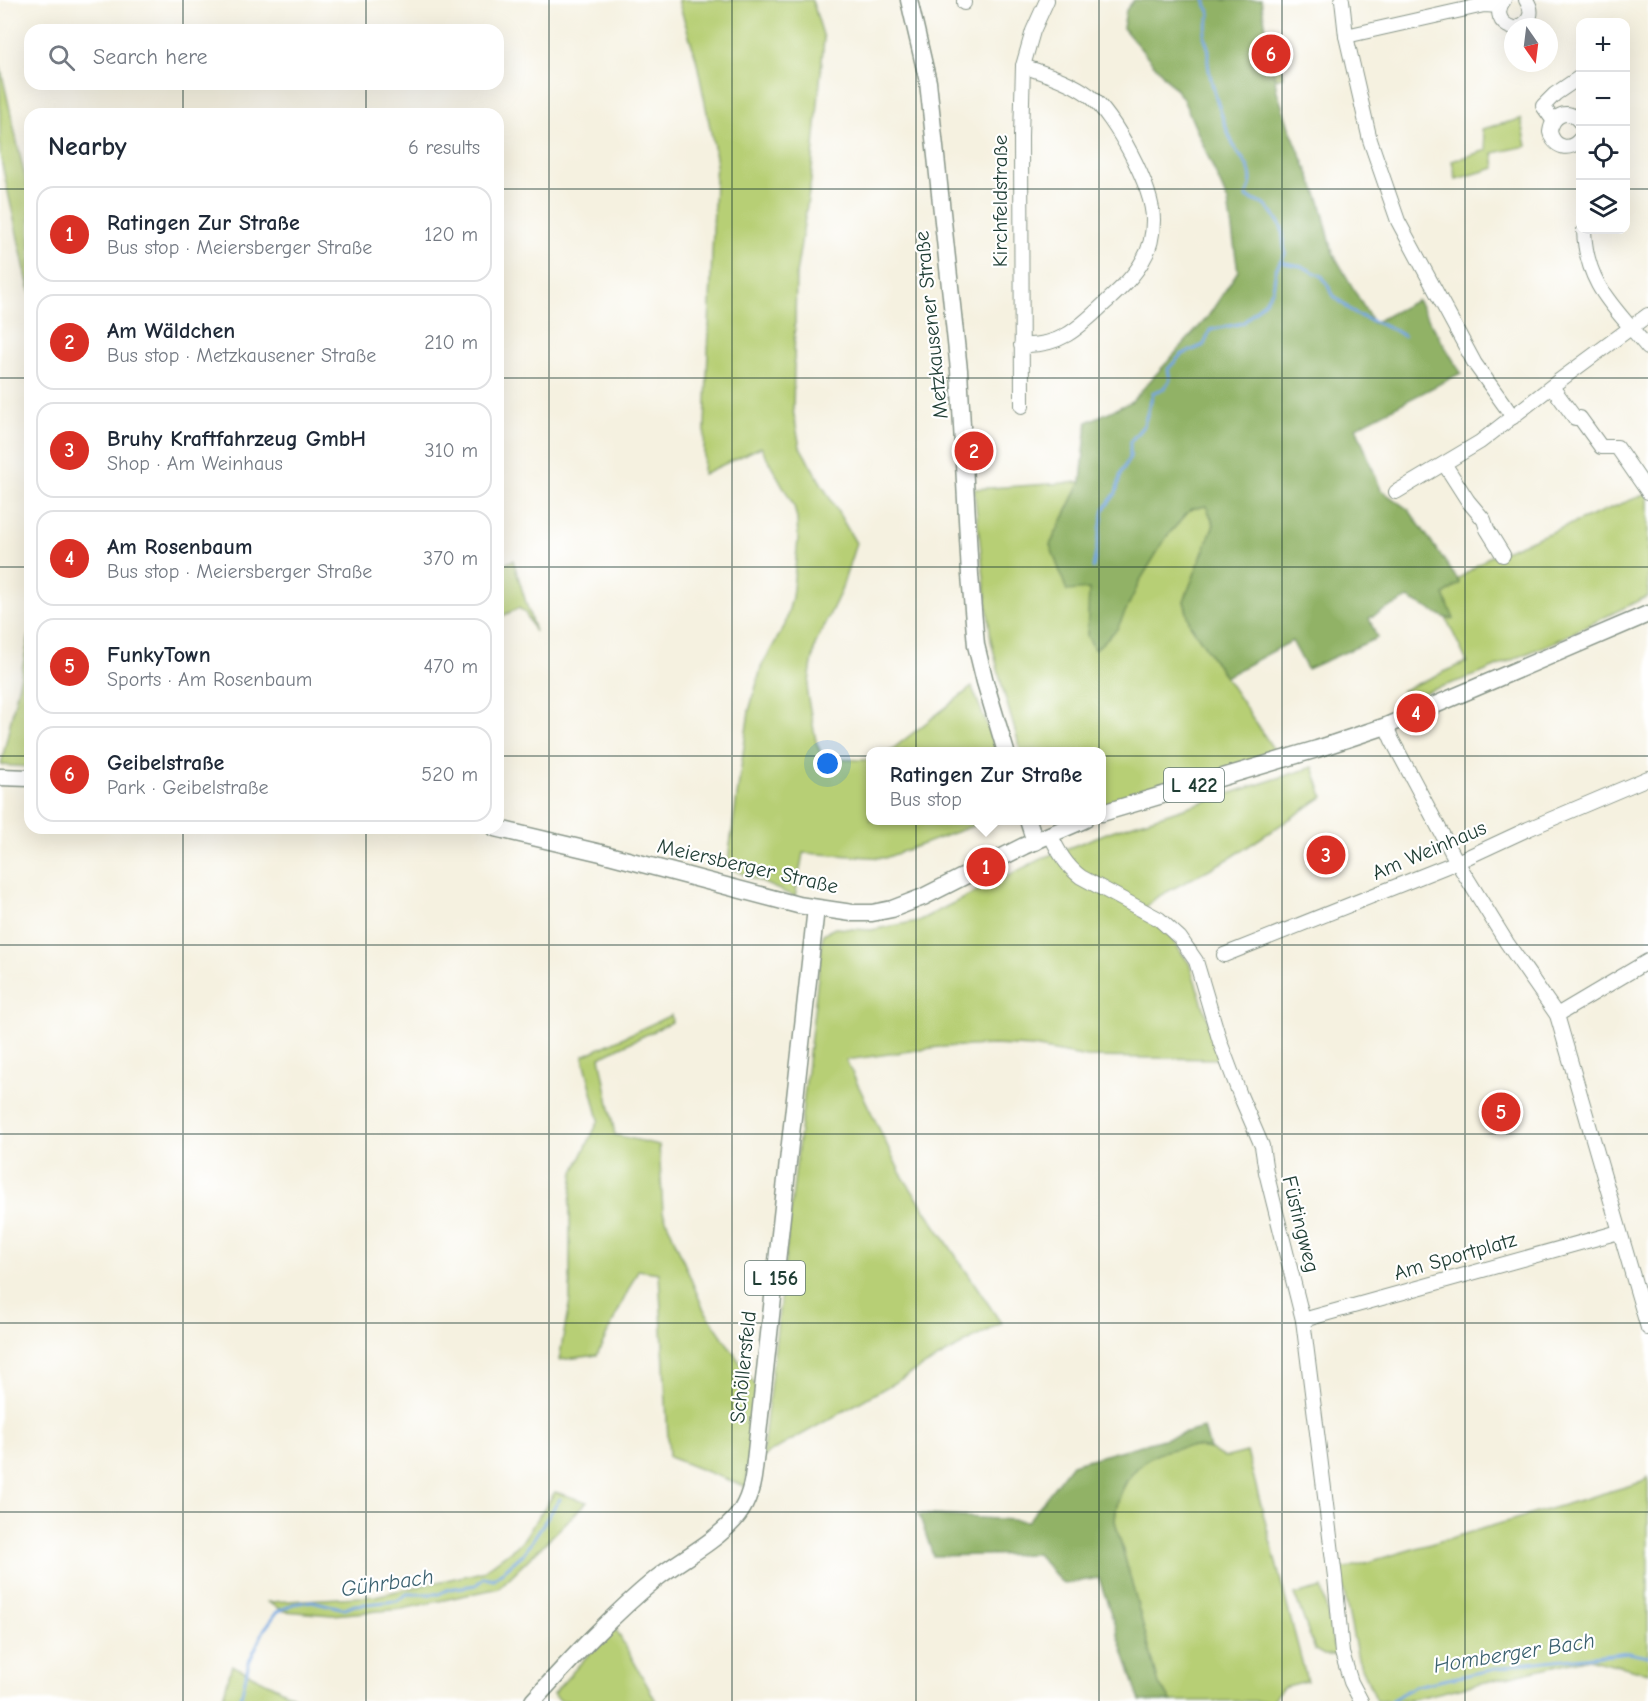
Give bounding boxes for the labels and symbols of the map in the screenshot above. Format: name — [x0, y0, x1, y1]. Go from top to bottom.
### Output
north arrow — [1504, 18, 1558, 72]
pin: 6 — [1252, 32, 1290, 76]
street label: Kirchfeldstraße — [988, 135, 1012, 267]
street label: Metzkausener Straße — [909, 230, 953, 420]
pin: 2 — [954, 428, 994, 474]
pin: 4 — [1396, 690, 1436, 736]
your location — [813, 749, 842, 778]
road number: L 422 — [1164, 768, 1224, 802]
street label: Am Weinhaus — [1368, 815, 1490, 885]
pin: 3 — [1306, 832, 1346, 878]
street label: Meiersberger Straße — [655, 834, 841, 898]
pin: 1 — [966, 844, 1006, 890]
pin: 5 — [1482, 1090, 1520, 1134]
street label: Füstingweg — [1277, 1173, 1325, 1275]
street label: Am Sportplatz — [1391, 1227, 1519, 1285]
road number: L 156 — [745, 1261, 805, 1295]
street label: Schöllersfeld — [725, 1310, 761, 1424]
water label: Gührbach — [339, 1564, 435, 1602]
water label: Homberger Bach — [1432, 1627, 1597, 1679]

